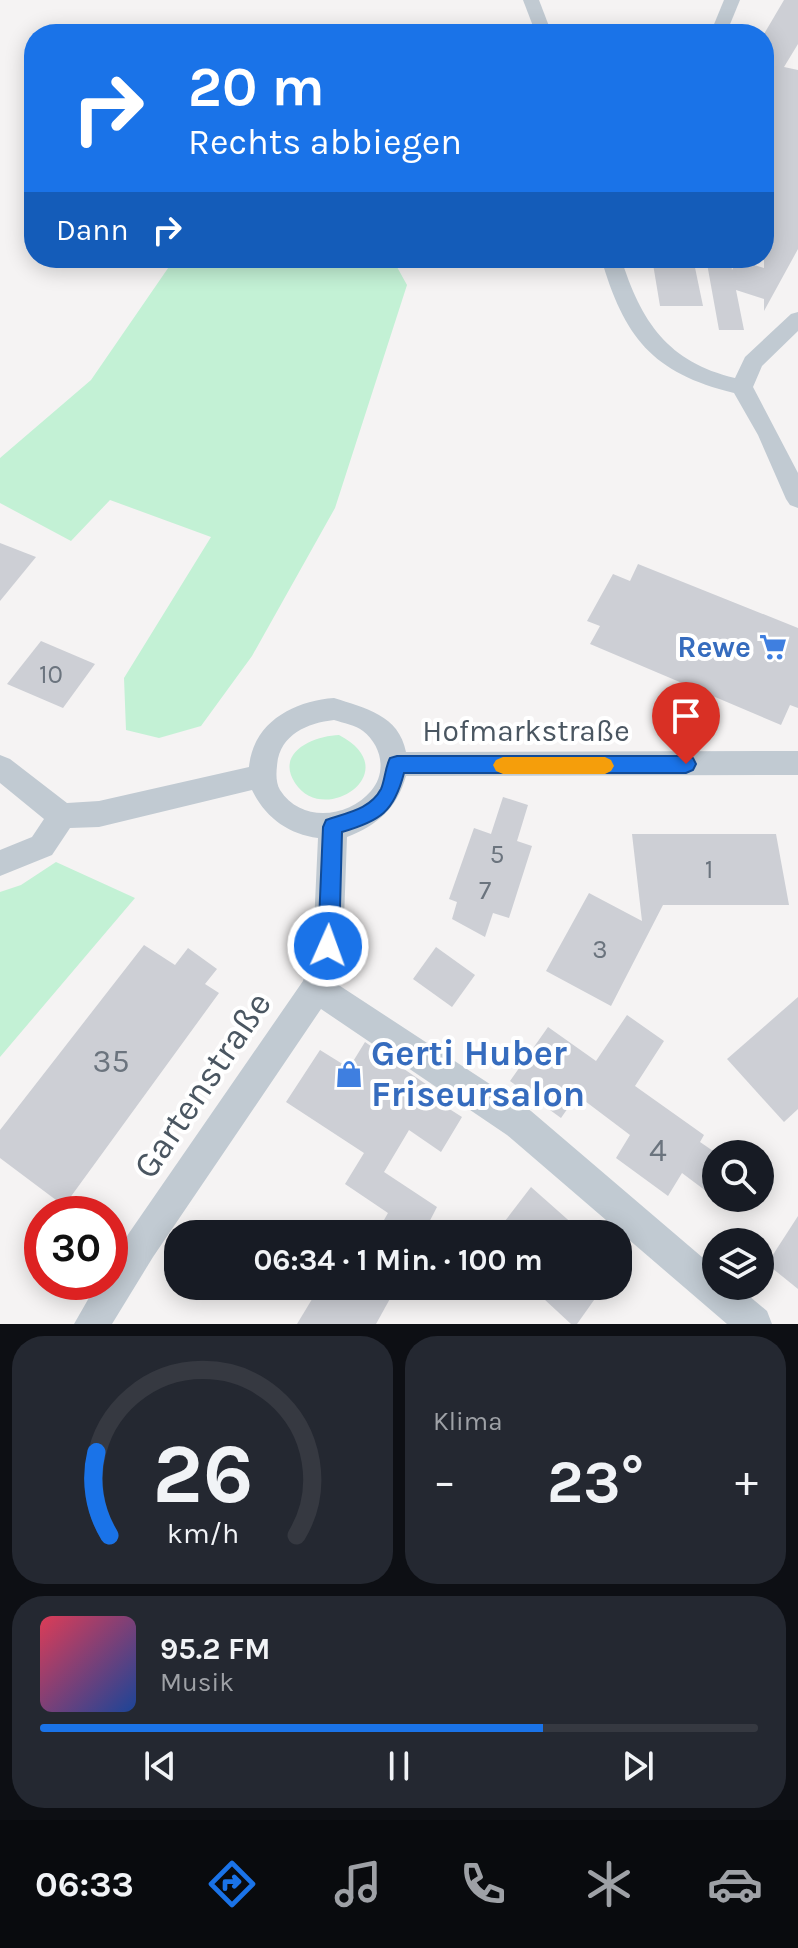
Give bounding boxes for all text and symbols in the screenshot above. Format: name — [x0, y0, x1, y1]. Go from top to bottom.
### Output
text: 20 m — [188, 54, 325, 119]
icon: right — [56, 56, 160, 160]
text: Rechts abbiegen — [188, 121, 462, 163]
icon: right — [145, 208, 189, 252]
text: Dann — [56, 212, 129, 248]
place label: Rewe — [677, 629, 751, 665]
supermarket icon: Rewe — [758, 632, 788, 662]
house number: 10 — [39, 659, 63, 690]
pin — [652, 682, 720, 764]
icon: arrive — [664, 694, 708, 738]
street label: Hofmarkstraße — [422, 713, 630, 749]
house number: 5 — [490, 839, 504, 870]
house number: 1 — [705, 854, 713, 885]
house number: 7 — [479, 875, 491, 906]
position arrow — [286, 904, 370, 988]
house number: 3 — [592, 934, 608, 965]
street label: Gartenstraße — [124, 984, 280, 1186]
place label: Gerti Huber Friseursalon — [371, 1032, 585, 1115]
house number: 35 — [93, 1043, 129, 1080]
shop icon: Gerti Huber Friseursalon — [334, 1059, 364, 1089]
house number: 4 — [649, 1132, 667, 1169]
map controls — [702, 1140, 774, 1300]
button: search — [702, 1140, 774, 1212]
speed limit sign: 30 — [24, 1196, 128, 1300]
button: layers — [702, 1228, 774, 1300]
text: 06:34 · 1 Min. · 100 m — [253, 1242, 543, 1278]
text: Klima — [433, 1406, 502, 1437]
text: 26 — [152, 1426, 253, 1523]
text: 23° — [547, 1447, 644, 1517]
text: − — [433, 1456, 456, 1507]
text: + — [735, 1456, 758, 1507]
text: km/h — [166, 1517, 239, 1550]
text: 95.2 FM — [160, 1631, 271, 1667]
text: Musik — [160, 1667, 234, 1698]
icon: previous — [138, 1744, 182, 1788]
icon: pause — [377, 1744, 421, 1788]
icon: next — [616, 1744, 660, 1788]
icon: directions — [204, 1856, 260, 1912]
icon: music — [330, 1856, 386, 1912]
icon: phone — [455, 1856, 511, 1912]
icon: climate — [581, 1856, 637, 1912]
icon: car — [707, 1856, 763, 1912]
text: 06:33 — [35, 1863, 134, 1905]

